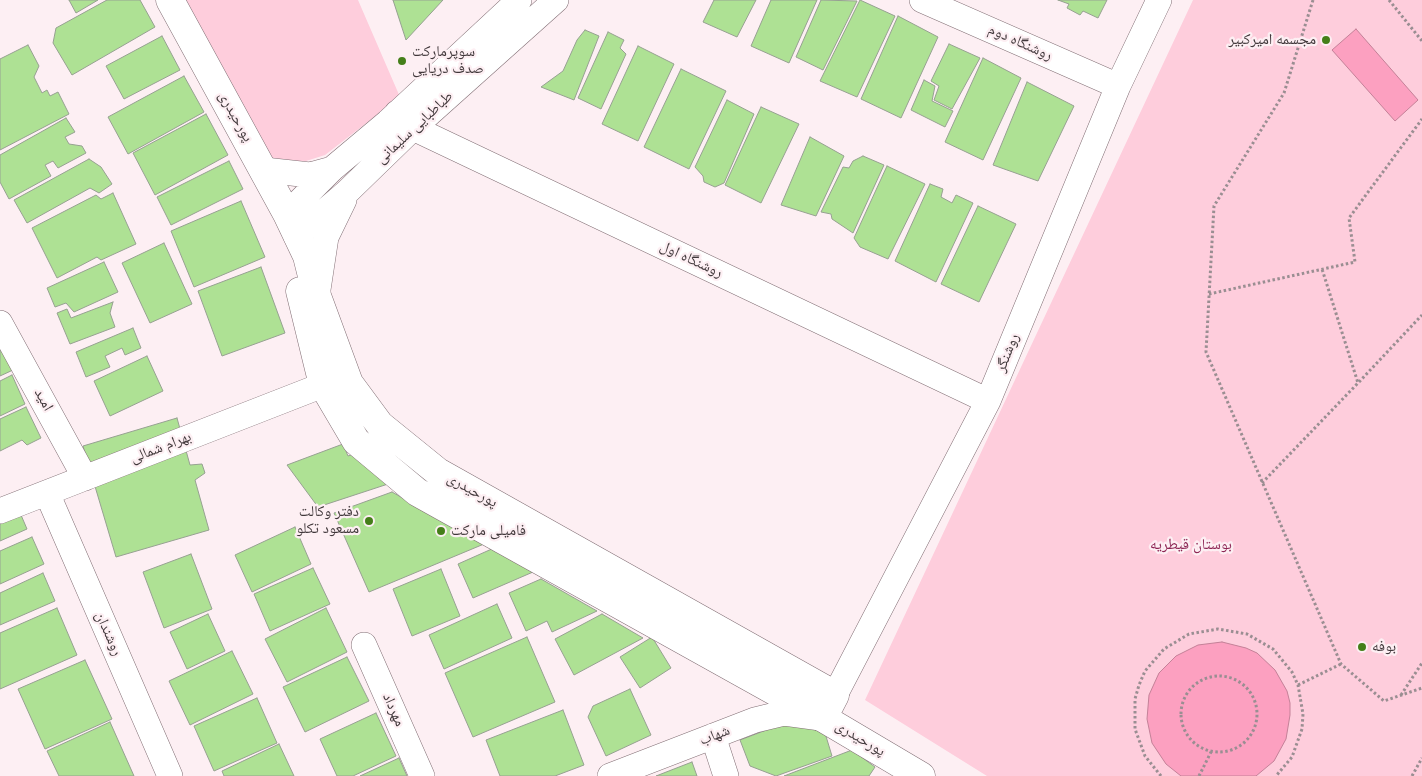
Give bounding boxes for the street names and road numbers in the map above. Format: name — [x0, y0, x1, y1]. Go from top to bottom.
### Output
street label: روشنگاه دوم — [985, 21, 1055, 65]
street label: طباطبایی سلیمانی — [373, 88, 457, 168]
street label: پورحیدری — [214, 89, 256, 145]
street label: روشنگاه اول — [657, 238, 725, 282]
street label: روشنگر — [992, 331, 1024, 375]
street label: امید — [30, 386, 56, 414]
street label: بهرام شمالی — [128, 428, 194, 468]
street label: پورحیدری — [444, 470, 500, 512]
street label: روشندان — [90, 609, 126, 659]
street label: مهرداد — [378, 691, 408, 729]
street label: پورحیدری — [832, 717, 888, 761]
street label: شهاب — [697, 722, 733, 750]

